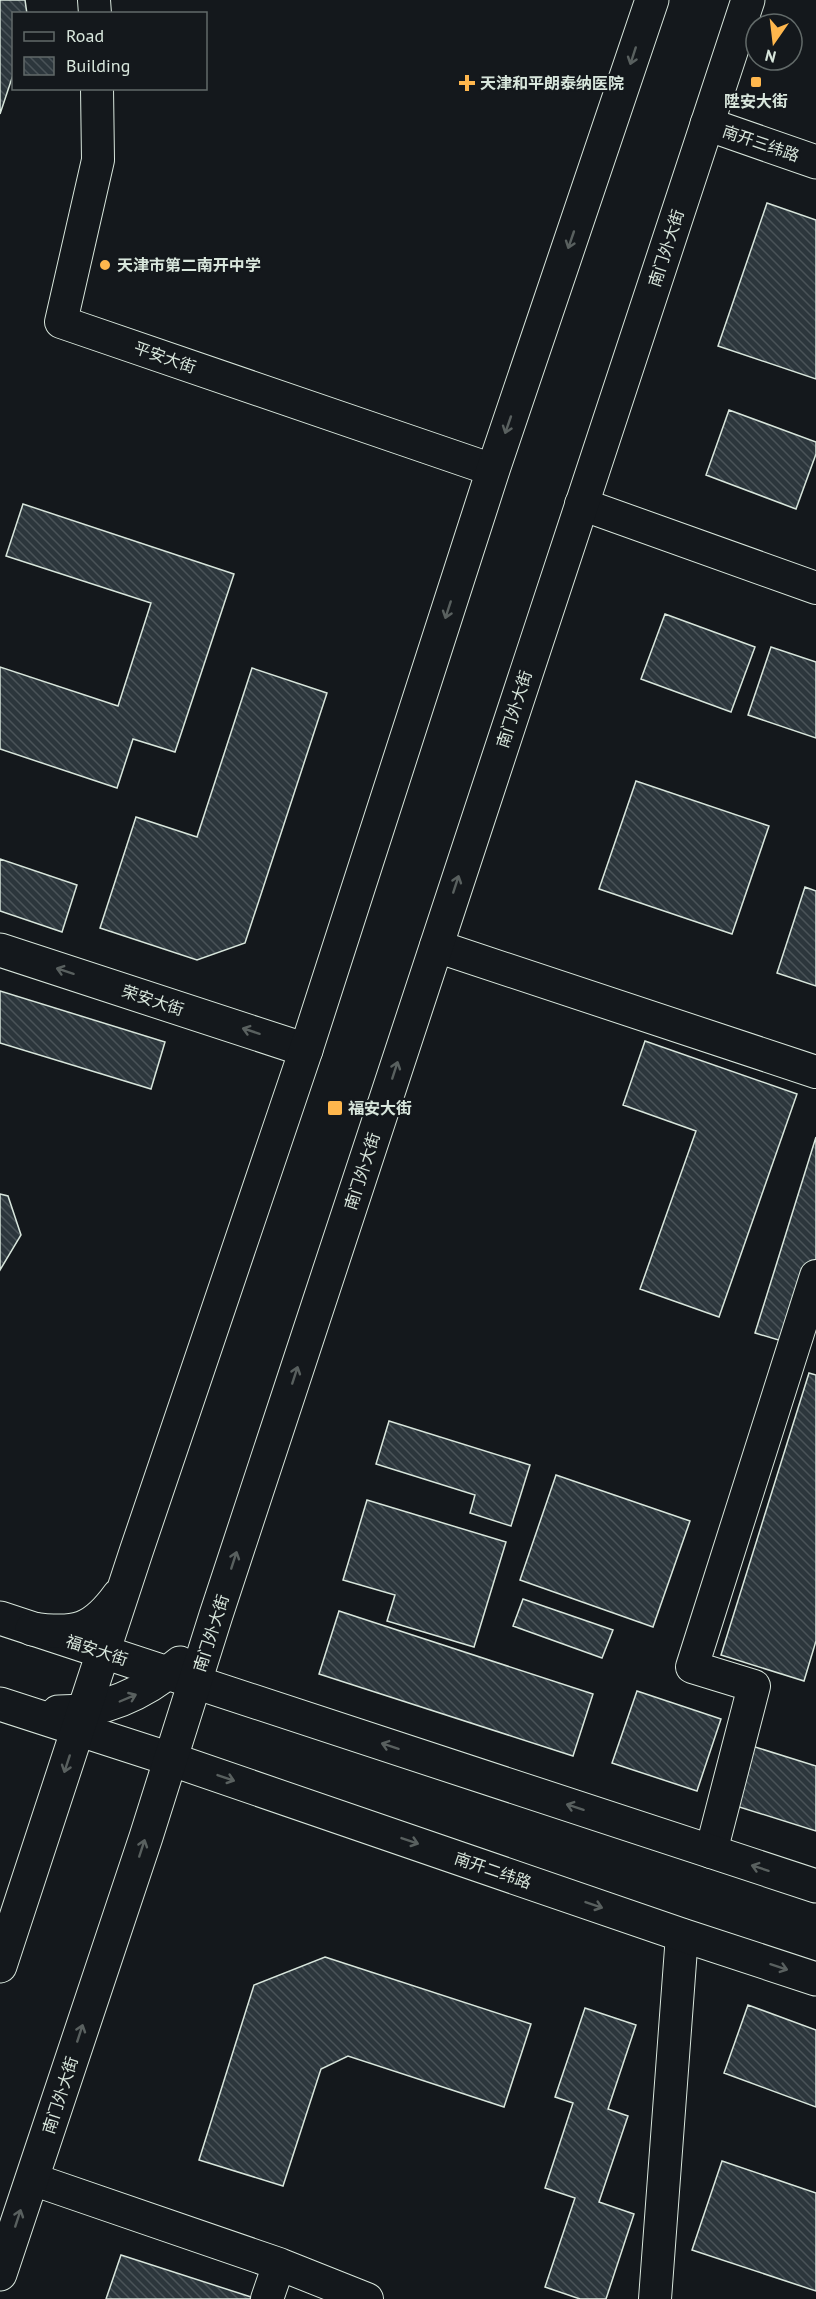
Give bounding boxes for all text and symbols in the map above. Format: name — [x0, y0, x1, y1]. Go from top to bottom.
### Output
legend — [12, 12, 207, 90]
north arrow — [744, 12, 804, 72]
text: Road — [66, 24, 104, 47]
one-way arrow — [627, 46, 638, 65]
text: N — [763, 46, 778, 68]
text: Building — [66, 54, 130, 77]
place label: 天津和平朗泰纳医院 — [480, 73, 624, 93]
marker: 天津和平朗泰纳医院 — [458, 74, 476, 92]
marker: 陞安大街 — [749, 75, 763, 89]
place label: 陞安大街 — [724, 91, 788, 111]
street label: 南开三纬路 — [720, 121, 802, 165]
street label: 南门外大街 — [644, 207, 688, 289]
one-way arrow — [565, 230, 576, 249]
place label: 天津市第二南开中学 — [117, 255, 261, 275]
marker: 天津市第二南开中学 — [98, 258, 112, 272]
street label: 平安大街 — [131, 337, 199, 377]
one-way arrow — [502, 415, 513, 434]
one-way arrow — [442, 600, 453, 619]
street label: 南门外大街 — [492, 668, 536, 750]
one-way arrow — [452, 875, 463, 894]
one-way arrow — [56, 965, 75, 976]
street label: 荣安大街 — [119, 981, 187, 1019]
one-way arrow — [242, 1025, 261, 1036]
one-way arrow — [391, 1061, 402, 1080]
place label: 福安大街 — [348, 1098, 412, 1118]
marker: 福安大街 — [326, 1099, 344, 1117]
street label: 南门外大街 — [340, 1130, 384, 1212]
one-way arrow — [290, 1365, 301, 1384]
one-way arrow — [229, 1551, 240, 1570]
street label: 南门外大街 — [189, 1592, 233, 1674]
street label: 福安大街 — [63, 1631, 131, 1669]
one-way arrow — [119, 1691, 137, 1702]
one-way arrow — [381, 1740, 400, 1751]
one-way arrow — [61, 1754, 72, 1773]
one-way arrow — [216, 1773, 235, 1784]
one-way arrow — [566, 1801, 585, 1812]
one-way arrow — [400, 1837, 419, 1848]
one-way arrow — [137, 1839, 148, 1858]
street label: 南开二纬路 — [452, 1848, 534, 1892]
one-way arrow — [751, 1862, 770, 1873]
one-way arrow — [585, 1900, 603, 1911]
one-way arrow — [769, 1962, 788, 1973]
one-way arrow — [76, 2024, 87, 2043]
street label: 南门外大街 — [38, 2054, 82, 2136]
one-way arrow — [14, 2209, 25, 2228]

